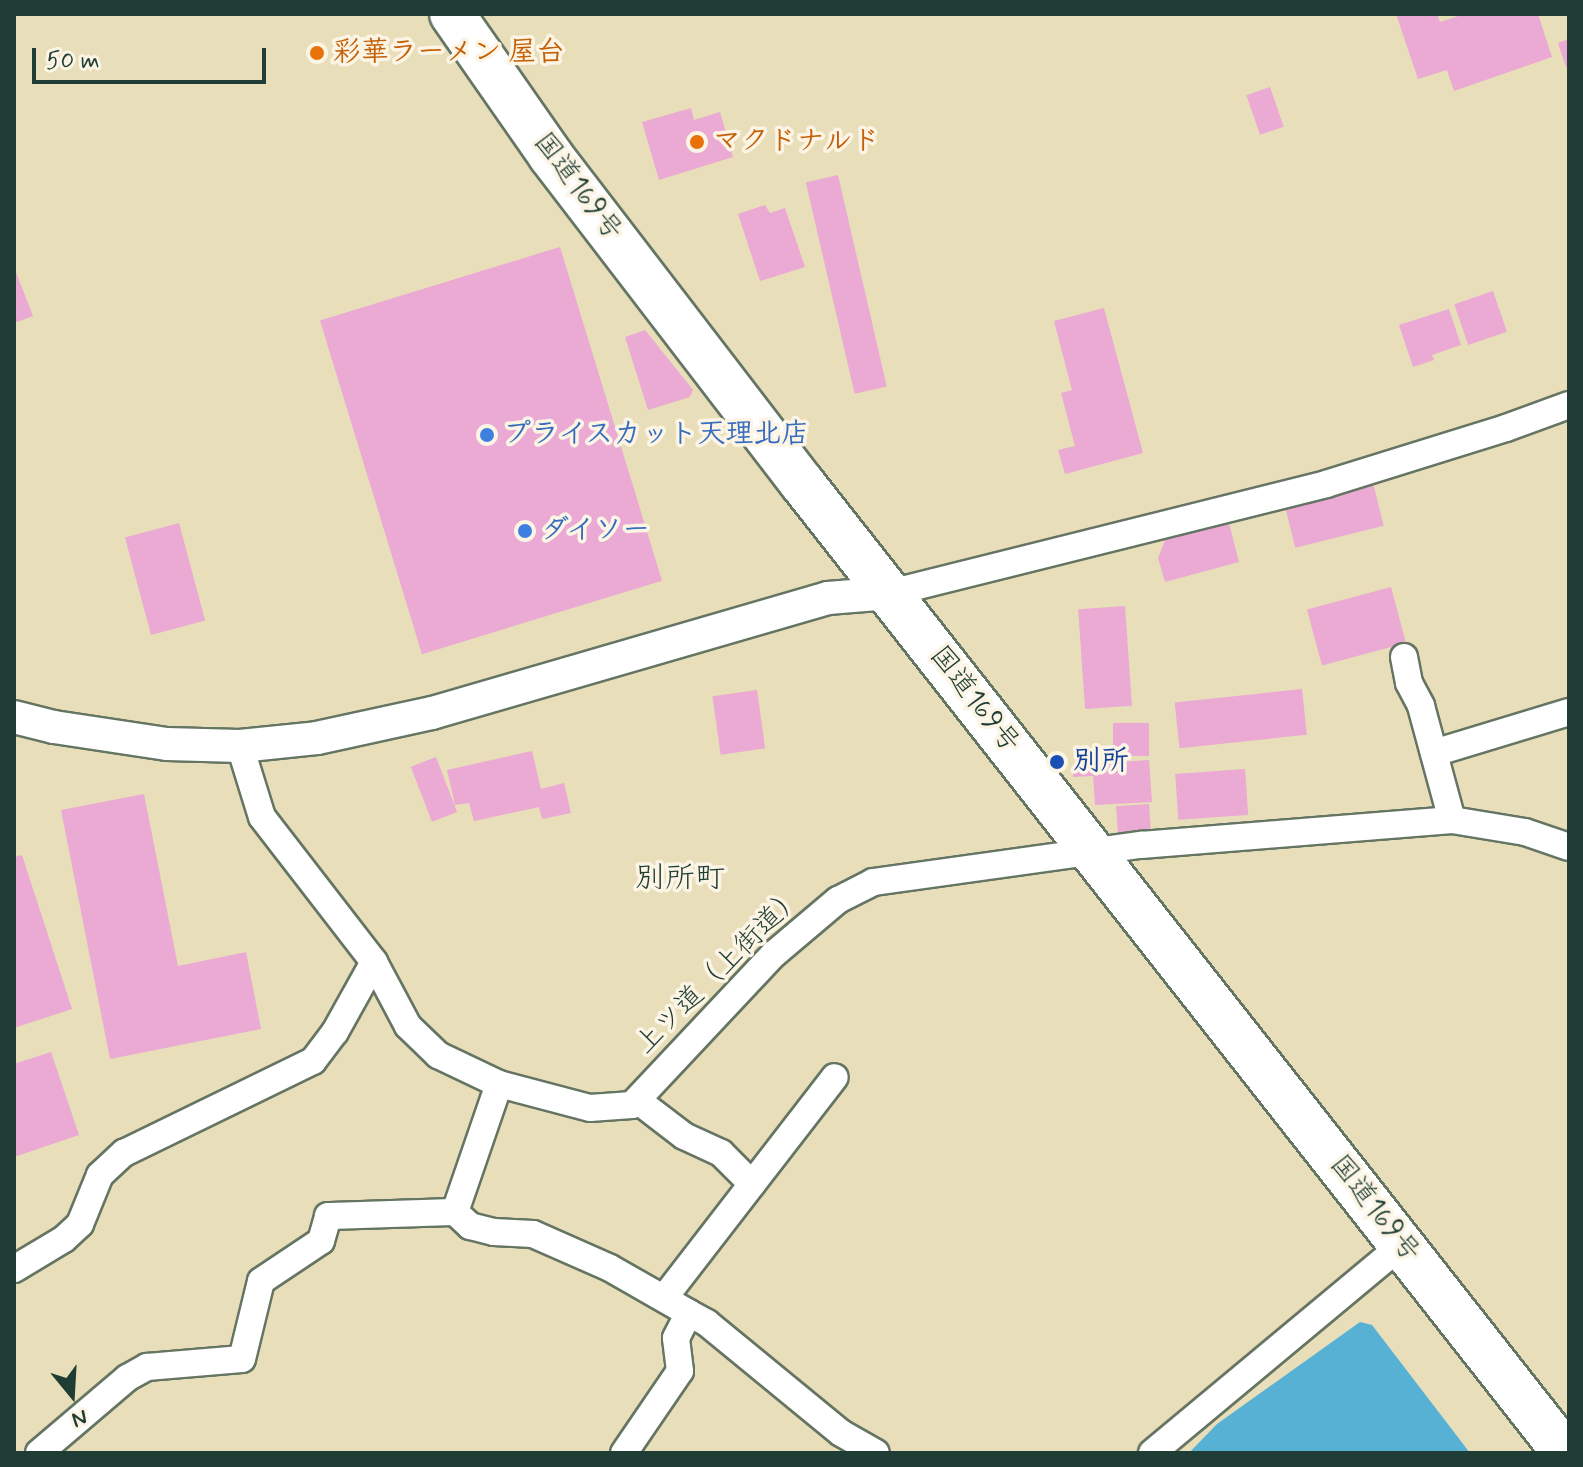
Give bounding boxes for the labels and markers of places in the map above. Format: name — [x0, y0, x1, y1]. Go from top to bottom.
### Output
place label: 彩華ラーメン 屋台 — [333, 36, 565, 70]
marker: 彩華ラーメン 屋台 — [308, 44, 326, 62]
place label: マクドナルド — [713, 125, 881, 159]
marker: マクドナルド — [688, 133, 706, 151]
place label: プライスカット天理北店 — [503, 418, 811, 452]
marker: プライスカット天理北店 — [478, 426, 496, 444]
place label: ダイソー — [541, 514, 653, 548]
marker: ダイソー — [516, 522, 534, 540]
place label: 別所 — [1073, 745, 1129, 779]
marker: 別所 — [1048, 753, 1066, 771]

